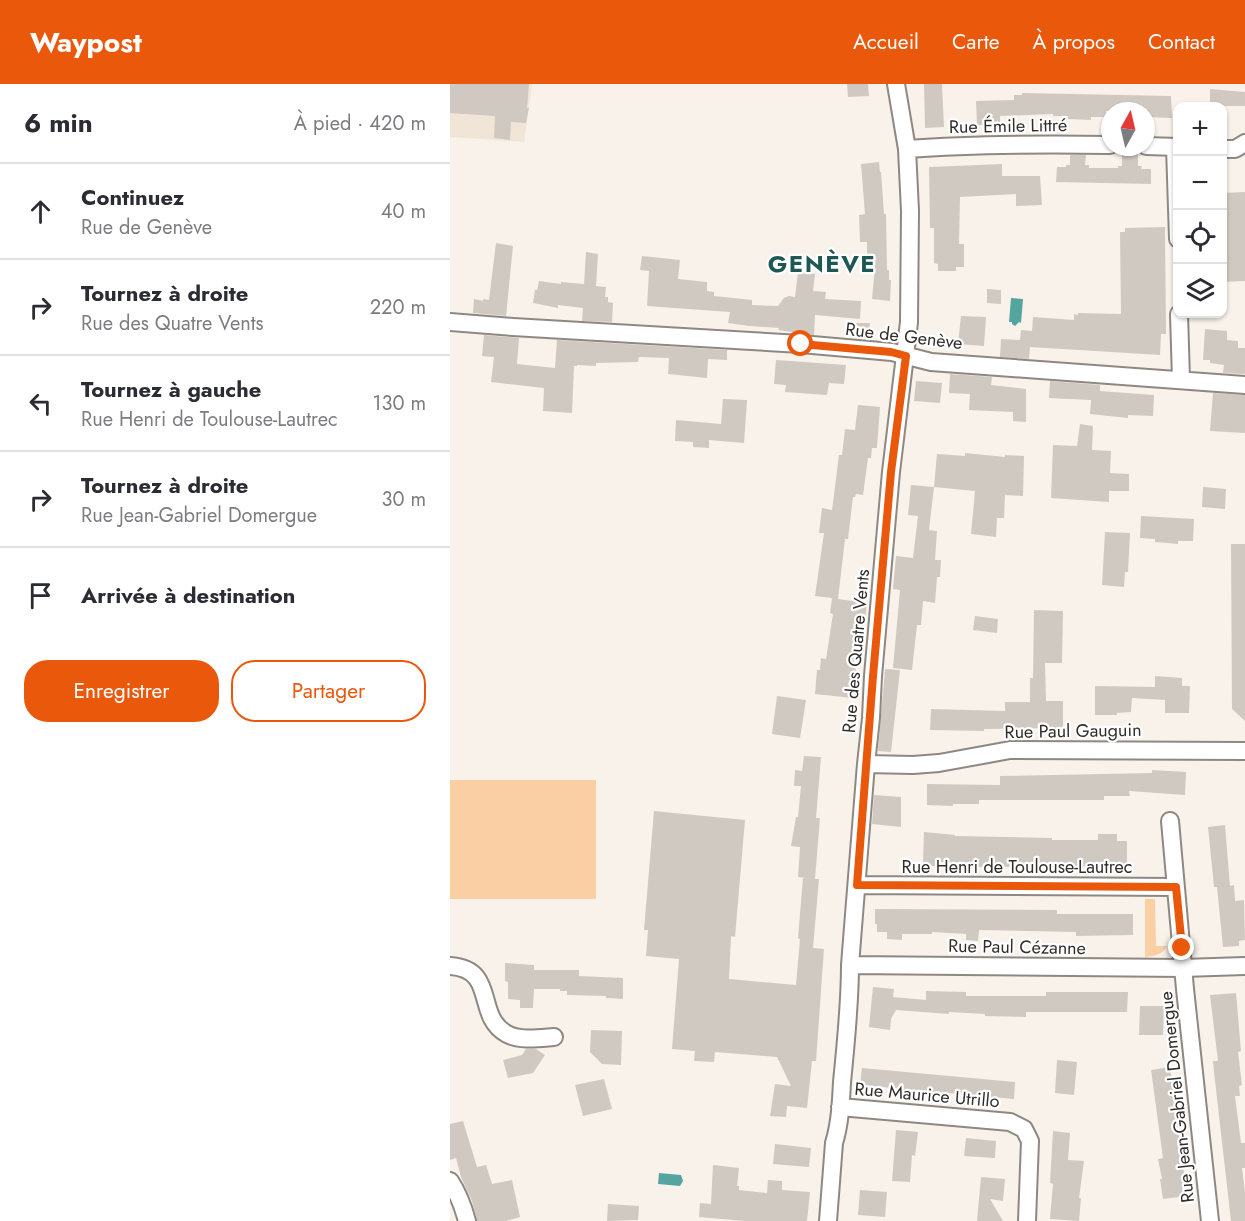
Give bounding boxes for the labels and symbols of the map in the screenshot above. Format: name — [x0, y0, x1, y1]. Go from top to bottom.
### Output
north arrow — [1101, 102, 1155, 156]
street label: Rue Émile Littré — [949, 112, 1067, 140]
district label: GENÈVE — [768, 246, 876, 281]
street label: Rue de Genève — [844, 316, 964, 356]
route start — [787, 330, 813, 356]
street label: Rue des Quatre Vents — [836, 568, 876, 734]
street label: Rue Paul Gauguin — [1004, 717, 1142, 745]
street label: Rue Henri de Toulouse-Lautrec — [902, 854, 1132, 880]
street label: Rue Paul Cézanne — [948, 933, 1086, 961]
route end — [1168, 934, 1194, 960]
street label: Rue Jean-Gabriel Domergue — [1153, 990, 1201, 1204]
street label: Rue Maurice Utrillo — [853, 1076, 1001, 1114]

